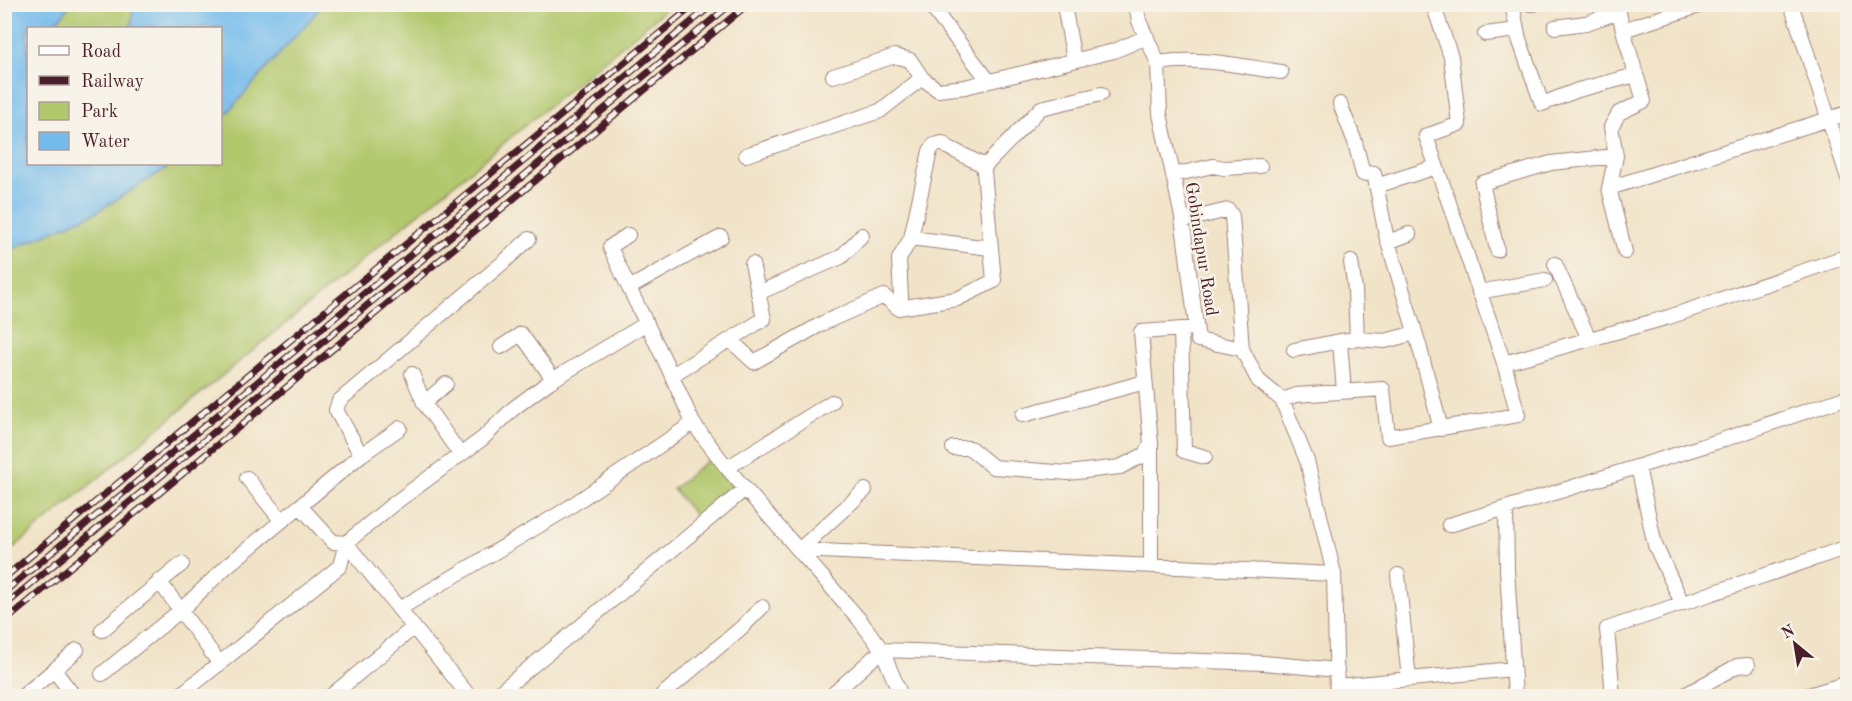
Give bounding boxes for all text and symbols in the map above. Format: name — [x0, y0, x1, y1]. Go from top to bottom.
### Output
legend — [27, 27, 222, 165]
text: Road — [81, 43, 121, 61]
text: Railway — [81, 73, 144, 91]
text: Park — [81, 103, 118, 121]
text: Water — [81, 133, 130, 151]
street label: Gobindapur Road — [1182, 181, 1220, 317]
north arrow — [1765, 614, 1825, 674]
text: N — [1779, 622, 1798, 643]

